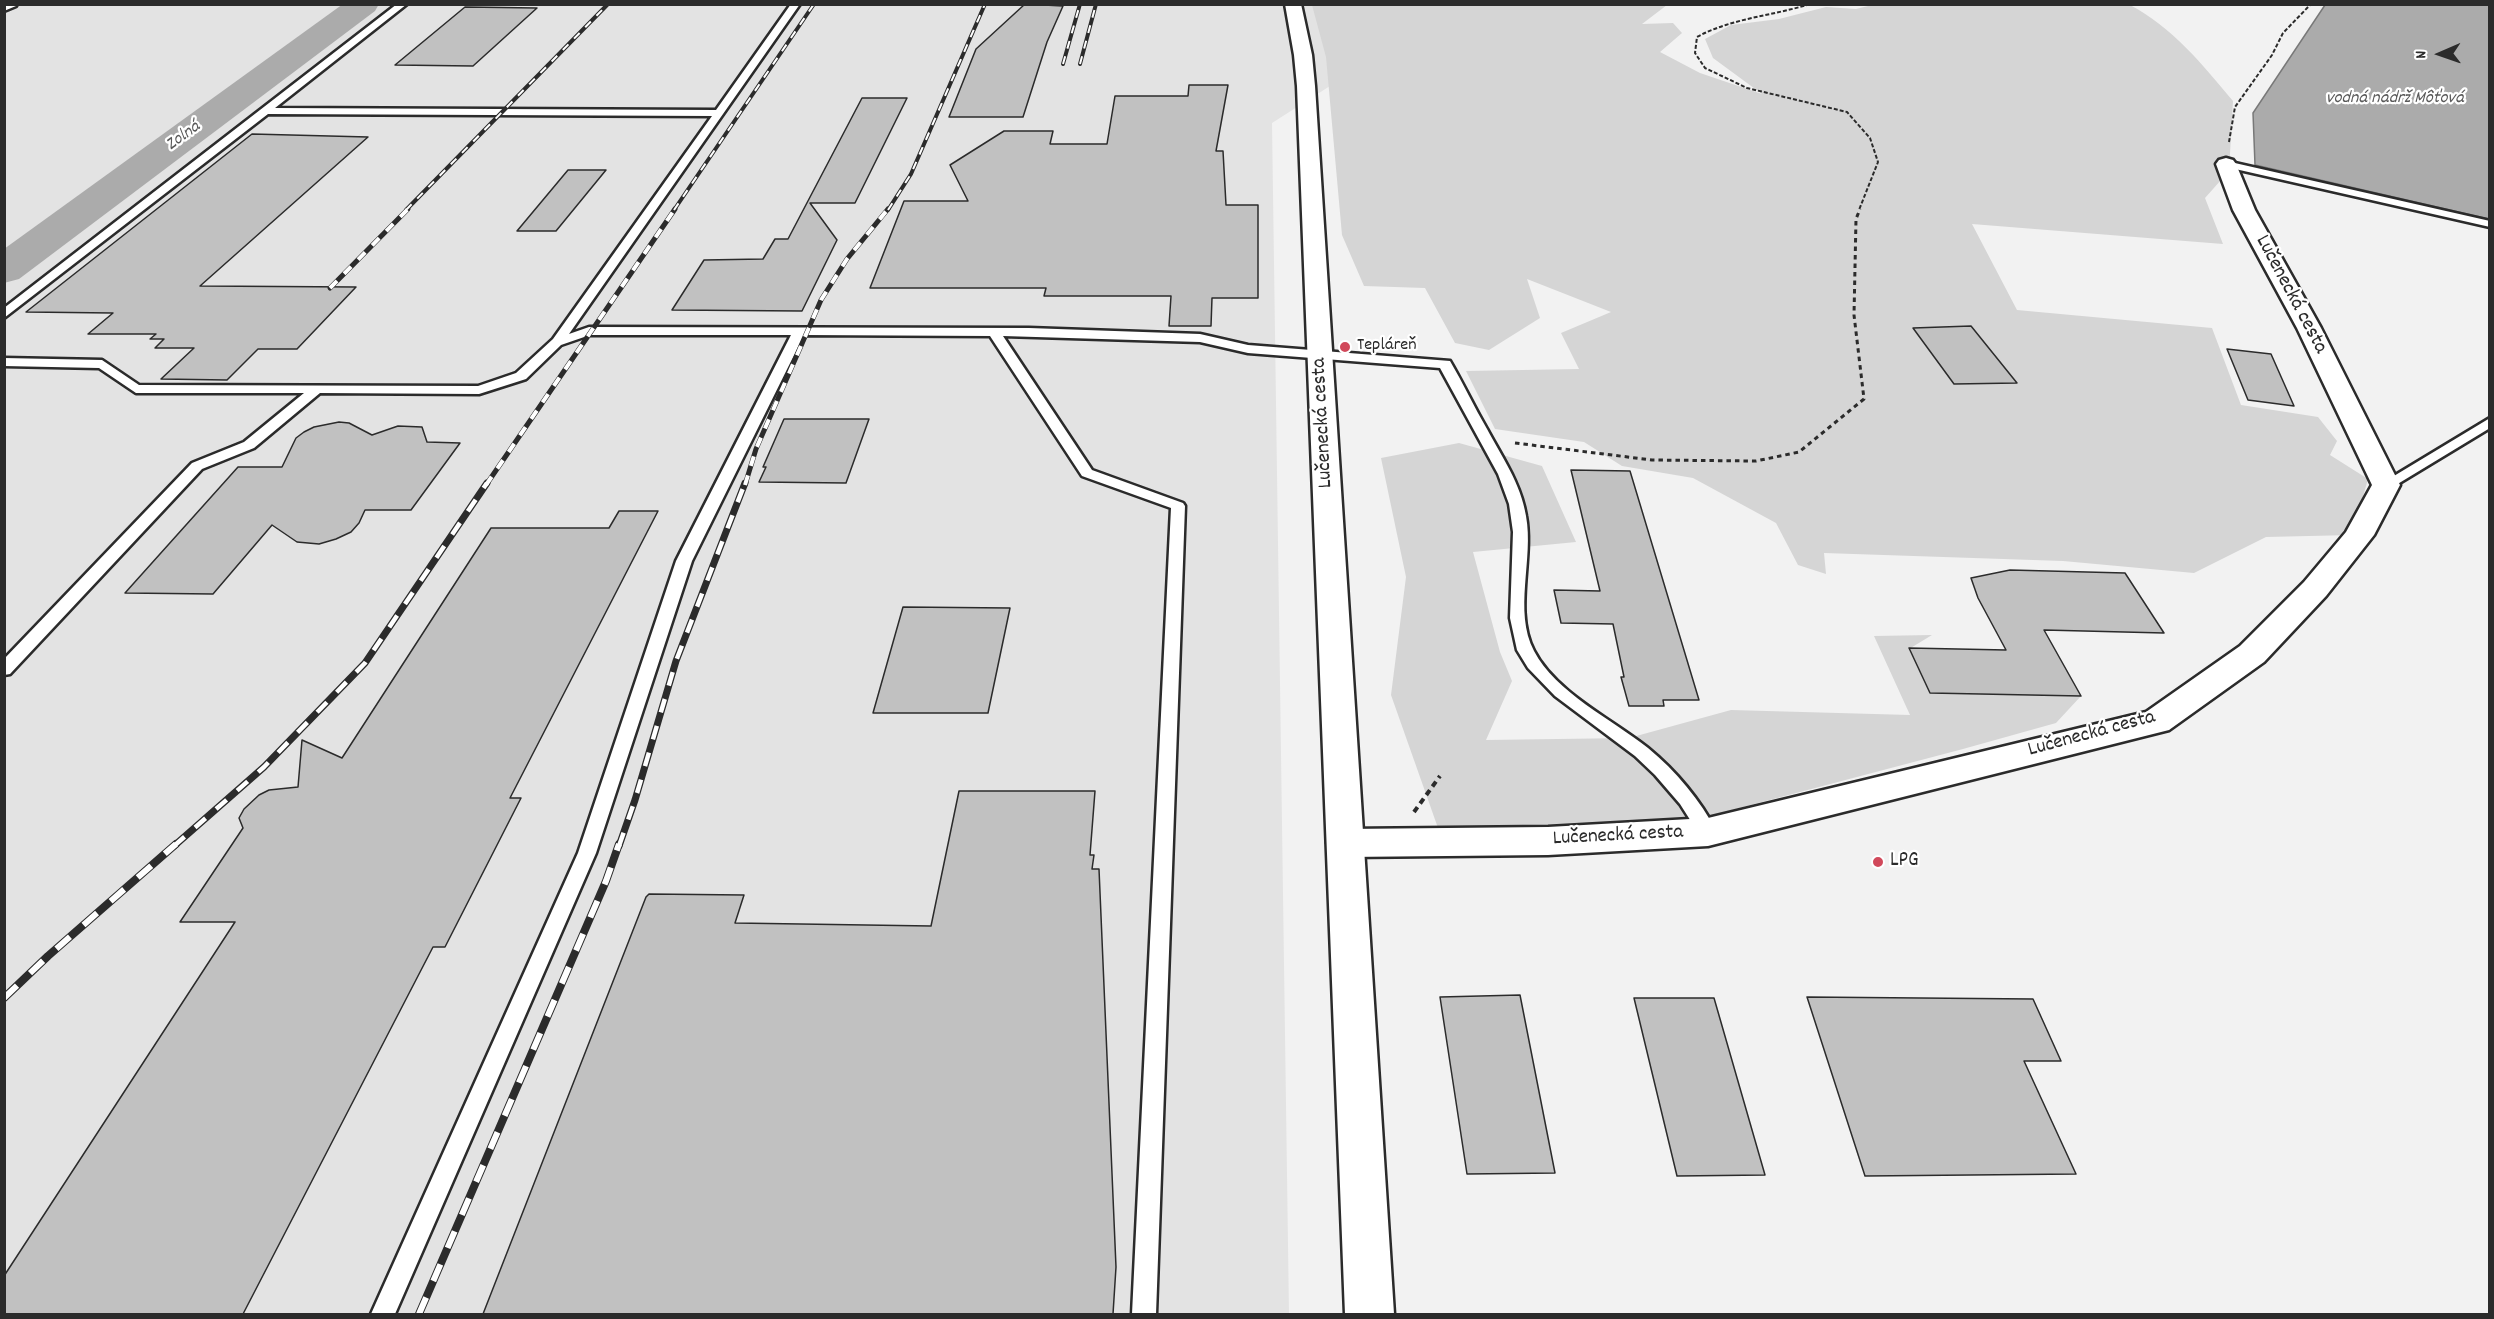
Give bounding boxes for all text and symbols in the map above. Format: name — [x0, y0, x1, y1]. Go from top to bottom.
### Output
north arrow — [2410, 24, 2470, 84]
text: N — [2410, 50, 2433, 59]
water label: vodná nádrž Môťová — [2326, 89, 2464, 111]
water label: Zolná — [162, 117, 206, 157]
street label: Lučenecká cesta — [2248, 231, 2332, 359]
place label: Tepláreň — [1357, 336, 1417, 358]
marker: Tepláreň — [1338, 340, 1352, 354]
street label: Lučenecká cesta — [1308, 357, 1340, 489]
street label: Lučenecká cesta — [2026, 706, 2158, 764]
street label: Lučenecká cesta — [1552, 821, 1684, 853]
place label: LPG — [1890, 849, 1919, 875]
marker: LPG — [1871, 855, 1885, 869]

